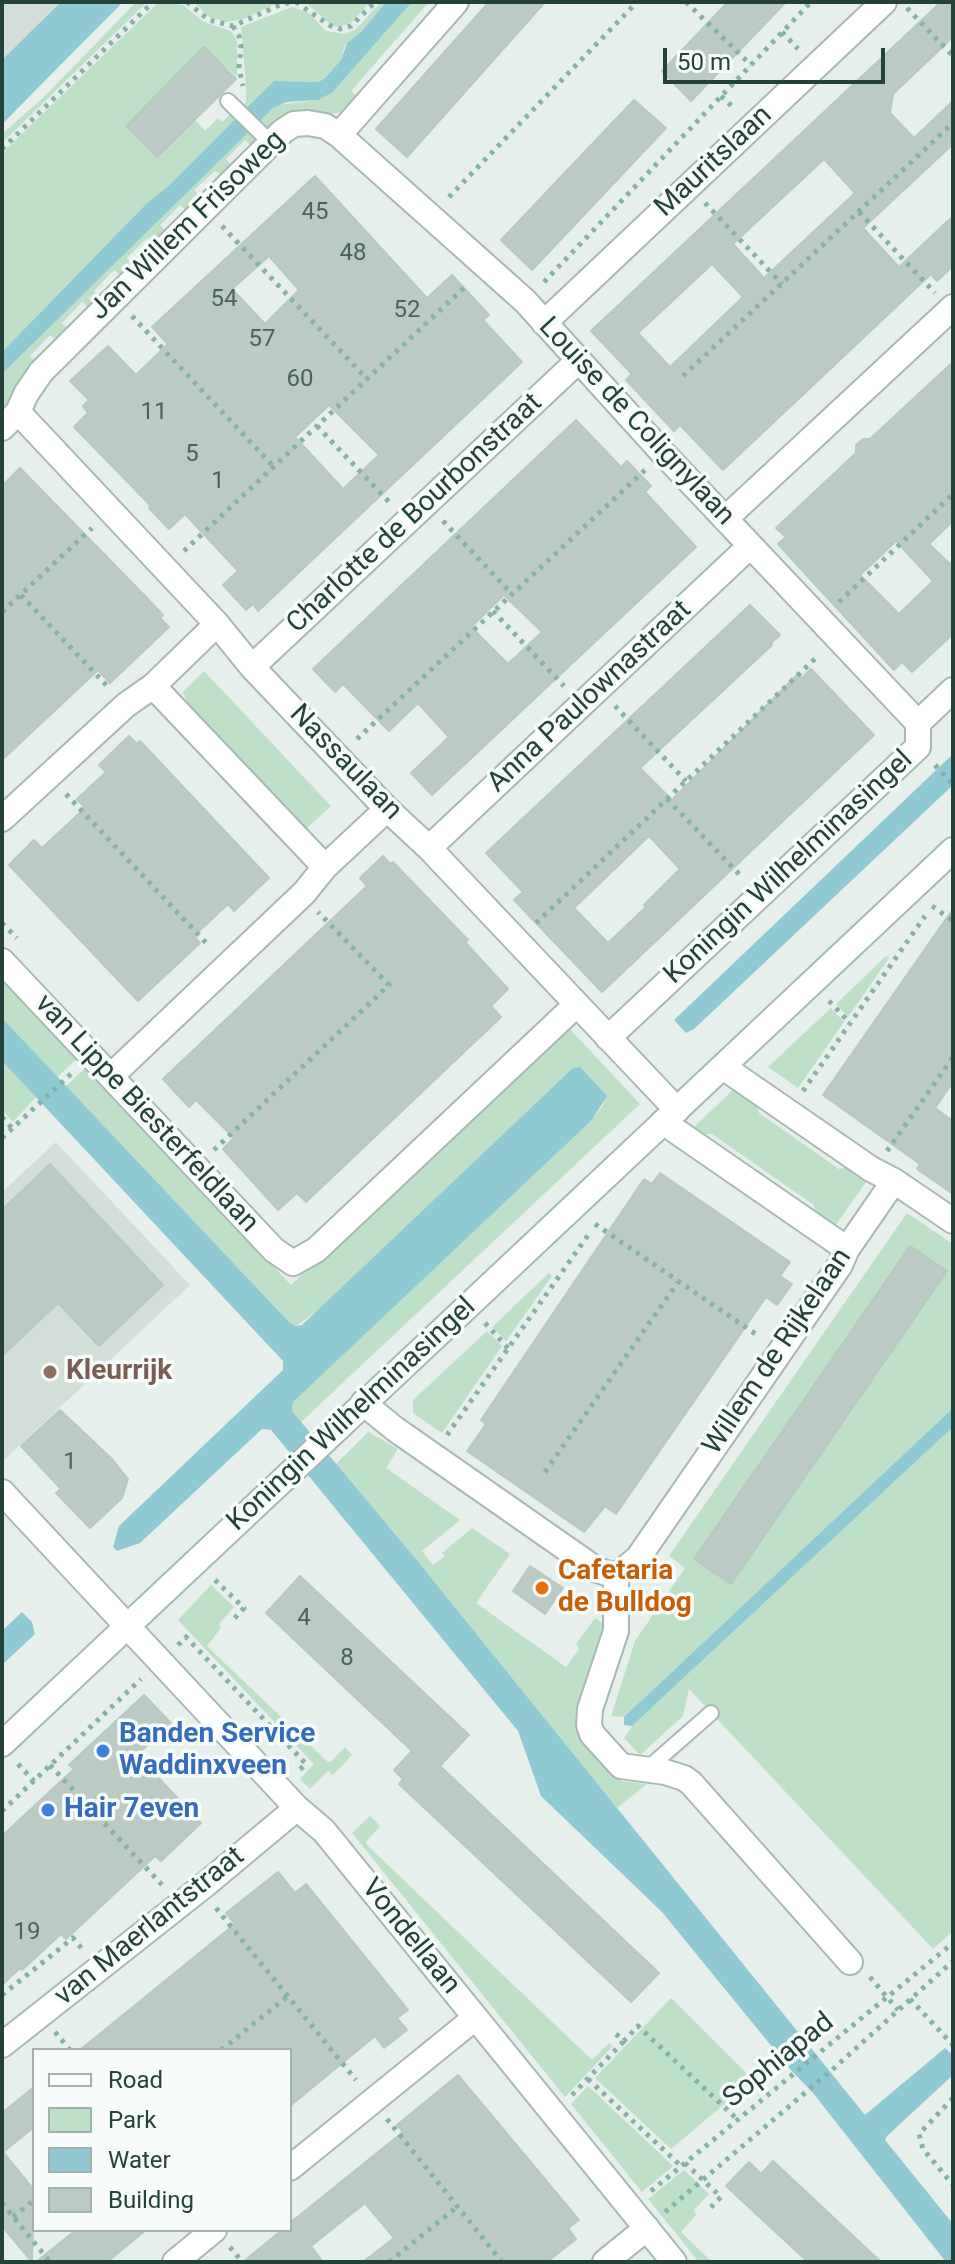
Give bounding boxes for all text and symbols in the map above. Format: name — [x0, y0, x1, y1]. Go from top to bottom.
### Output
scale bar — [667, 32, 889, 82]
text: 50 m — [677, 48, 731, 76]
street label: Mauritslaan — [649, 99, 779, 225]
street label: Jan Willem Frisoweg — [83, 124, 293, 328]
house number: 45 — [302, 199, 328, 227]
house number: 48 — [340, 240, 366, 268]
house number: 54 — [211, 286, 237, 314]
house number: 52 — [394, 297, 420, 325]
street label: Louise de Colignylaan — [531, 311, 741, 533]
house number: 57 — [249, 326, 275, 354]
house number: 60 — [287, 366, 313, 394]
street label: Charlotte de Bourbonstraat — [280, 387, 550, 641]
house number: 11 — [141, 399, 167, 427]
house number: 5 — [185, 441, 199, 469]
house number: 1 — [211, 468, 225, 496]
street label: Anna Paulownastraat — [481, 594, 699, 800]
street label: Nassaulaan — [282, 698, 408, 828]
street label: Koningin Wilhelminasingel — [658, 744, 920, 992]
street label: van Lippe Biesterfeldlaan — [27, 988, 265, 1240]
street label: Willem de Rijkelaan — [697, 1243, 859, 1461]
street label: Koningin Wilhelminasingel — [221, 1291, 483, 1539]
place label: Kleurrijk — [66, 1355, 172, 1389]
marker: Kleurrijk — [41, 1363, 59, 1381]
house number: 1 — [63, 1449, 77, 1477]
place label: Cafetaria de Bulldog — [558, 1555, 692, 1621]
marker: Cafetaria de Bulldog — [533, 1579, 551, 1597]
house number: 4 — [297, 1605, 311, 1633]
house number: 8 — [340, 1645, 354, 1673]
place label: Banden Service Waddinxveen — [119, 1718, 315, 1784]
marker: Banden Service Waddinxveen — [94, 1742, 112, 1760]
place label: Hair 7even — [64, 1793, 199, 1827]
marker: Hair 7even — [39, 1801, 57, 1819]
street label: van Maerlantstraat — [49, 1840, 251, 2014]
street label: Vondellaan — [353, 1872, 467, 2002]
house number: 19 — [14, 1919, 40, 1947]
street label: Sophiapad — [717, 2006, 841, 2116]
legend — [32, 2048, 292, 2232]
text: Road — [108, 2066, 163, 2094]
text: Park — [108, 2106, 156, 2134]
text: Water — [108, 2146, 171, 2174]
text: Building — [108, 2186, 194, 2214]

